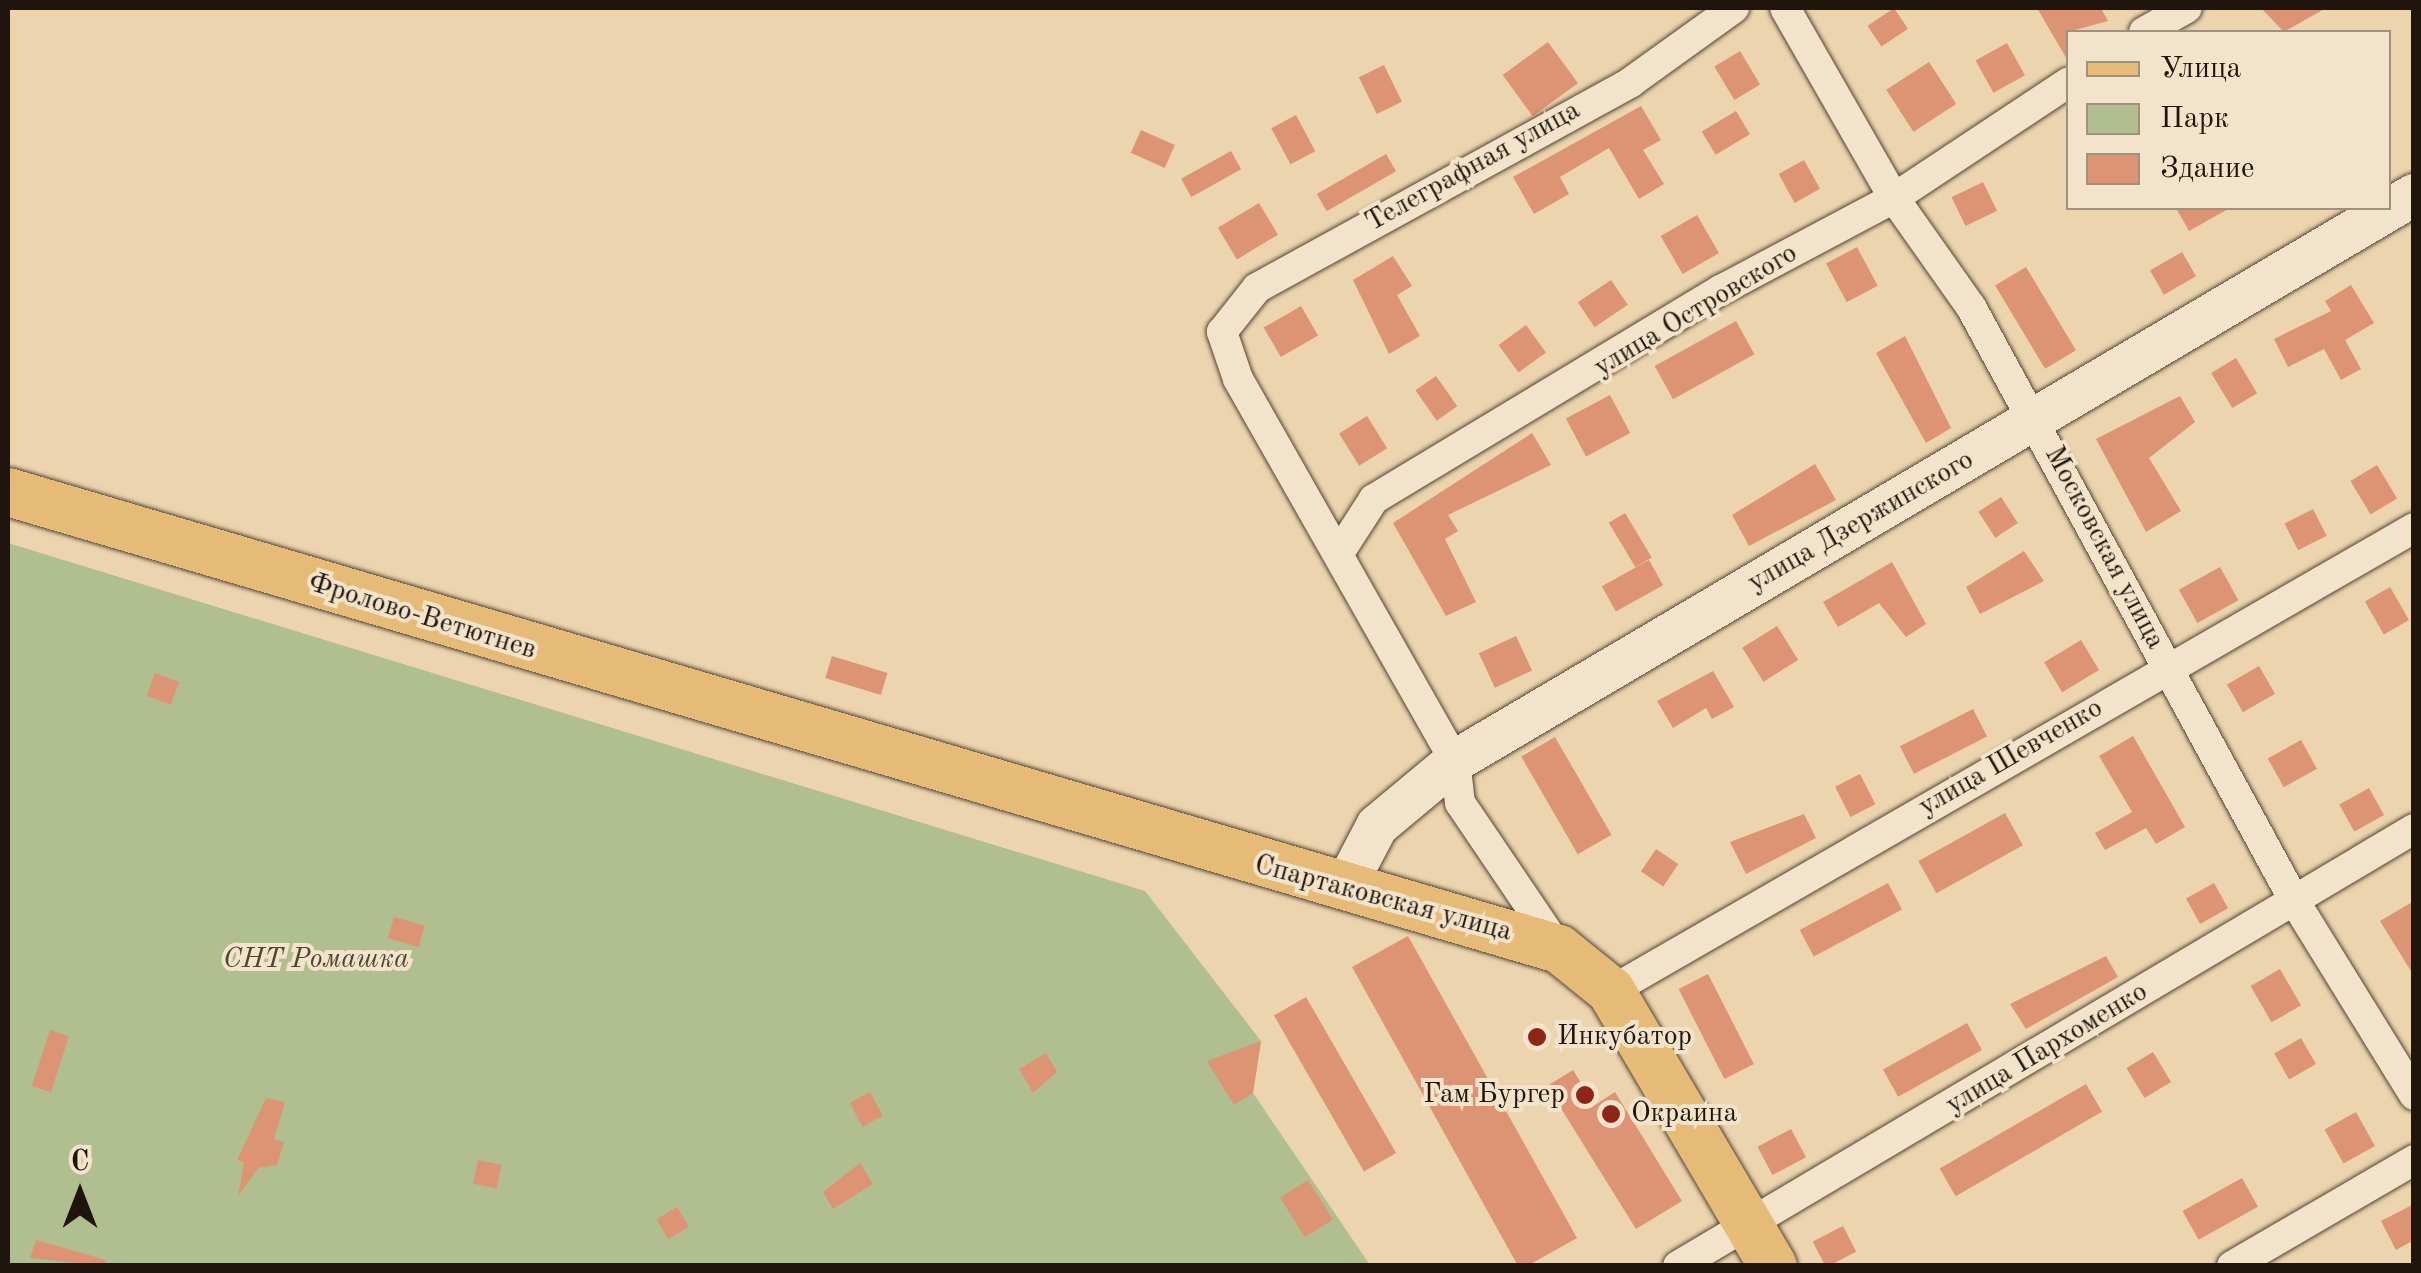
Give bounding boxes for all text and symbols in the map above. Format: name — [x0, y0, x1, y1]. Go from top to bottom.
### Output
legend — [2066, 30, 2391, 210]
text: Улица — [2160, 54, 2241, 84]
street label: Телеграфная улица — [1360, 94, 1586, 240]
text: Парк — [2160, 104, 2229, 134]
text: Здание — [2160, 154, 2255, 184]
street label: улица Островского — [1588, 237, 1804, 385]
street label: Московская улица — [2036, 441, 2172, 655]
street label: улица Дзержинского — [1742, 444, 1980, 600]
street label: Фролово-Ветютнев — [304, 566, 540, 668]
street label: улица Шевченко — [1913, 692, 2109, 824]
street label: Спартаковская улица — [1251, 848, 1515, 950]
park label: СНТ Ромашка — [223, 943, 409, 977]
street label: улица Пархоменко — [1940, 976, 2154, 1122]
place label: Инкубатор — [1557, 1020, 1692, 1054]
marker: Инкубатор — [1526, 1026, 1548, 1048]
place label: Гам Бургер — [1423, 1078, 1565, 1112]
marker: Гам Бургер — [1574, 1084, 1596, 1106]
place label: Окраина — [1631, 1097, 1737, 1131]
marker: Окраина — [1600, 1103, 1622, 1125]
north arrow — [30, 1143, 130, 1243]
text: С — [71, 1149, 89, 1177]

